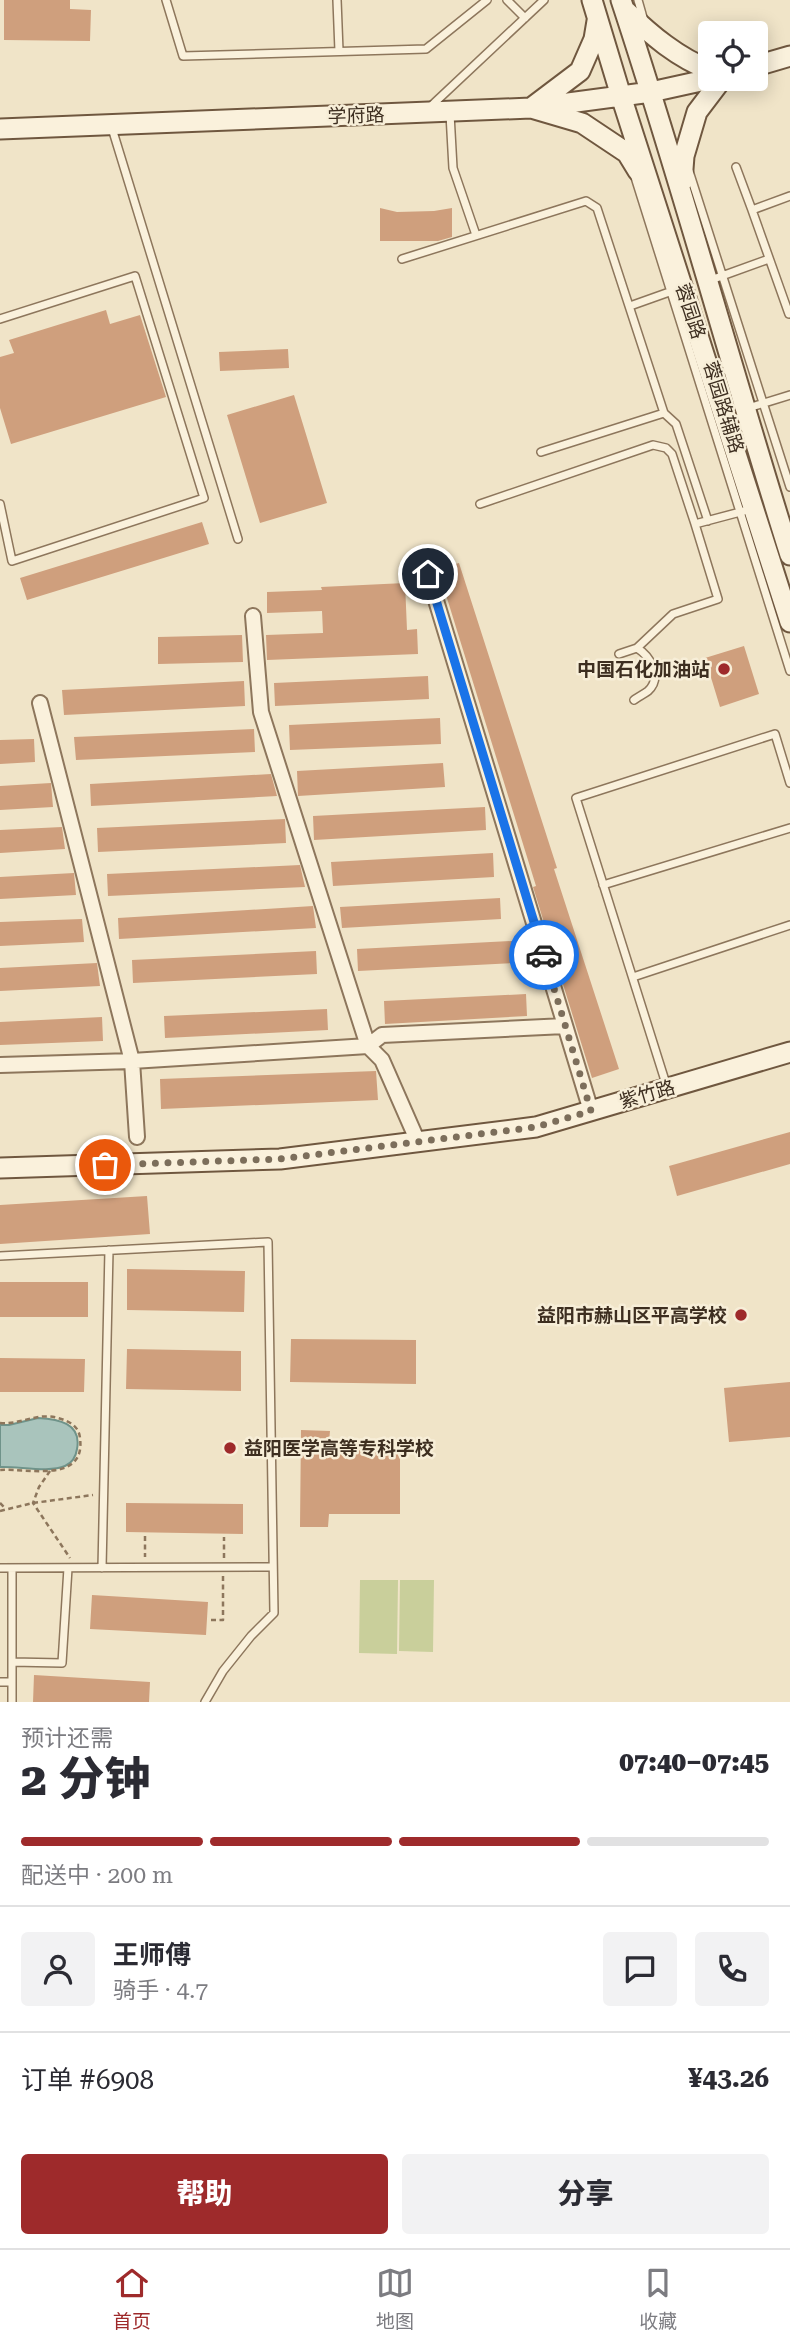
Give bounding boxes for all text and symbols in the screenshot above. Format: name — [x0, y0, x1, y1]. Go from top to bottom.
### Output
map controls — [698, 21, 768, 91]
button: locate — [698, 21, 768, 91]
street label: 学府路 — [327, 103, 385, 128]
street label: 蓉园路 — [671, 280, 710, 342]
street label: 蓉园路辅路 — [699, 358, 748, 456]
pin — [398, 544, 458, 604]
icon: home — [409, 555, 447, 593]
place label: 中国石化加油站 — [577, 658, 710, 681]
marker: 中国石化加油站 — [716, 661, 732, 677]
courier — [509, 920, 579, 990]
icon: car — [525, 936, 563, 974]
street label: 紫竹路 — [617, 1076, 678, 1113]
pin — [75, 1135, 135, 1195]
icon: bag — [86, 1146, 124, 1184]
place label: 益阳市赫山区平高学校 — [537, 1304, 727, 1327]
marker: 益阳市赫山区平高学校 — [733, 1307, 749, 1323]
place label: 益阳医学高等专科学校 — [244, 1437, 434, 1460]
marker: 益阳医学高等专科学校 — [222, 1440, 238, 1456]
text: 预计还需 — [21, 1725, 113, 1752]
text: 07:40–07:45 — [619, 1747, 769, 1777]
text: 2 分钟 — [21, 1752, 150, 1806]
text: 配送中 · 200 m — [21, 1862, 173, 1889]
button: person — [21, 1932, 95, 2006]
button: chat — [603, 1932, 677, 2006]
button: phone — [695, 1932, 769, 2006]
text: 王师傅 — [113, 1940, 191, 1970]
text: 骑手 · 4.7 — [113, 1977, 208, 2004]
text: ¥43.26 — [688, 2063, 769, 2093]
text: 订单 #6908 — [21, 2065, 154, 2095]
button: 帮助 — [21, 2154, 388, 2234]
button: 分享 — [402, 2154, 769, 2234]
tab: 首页 — [113, 2264, 151, 2333]
tab: 地图 — [376, 2264, 414, 2333]
tab: 收藏 — [639, 2264, 677, 2333]

